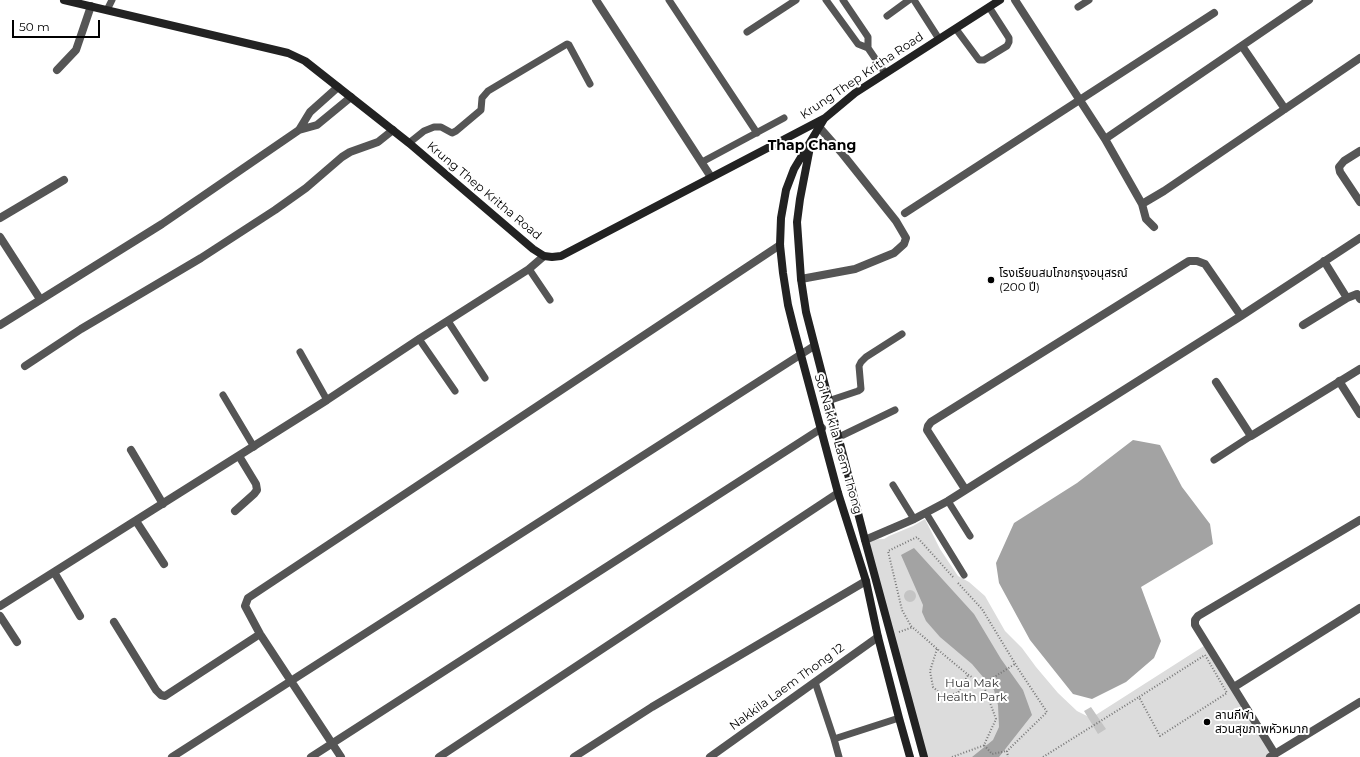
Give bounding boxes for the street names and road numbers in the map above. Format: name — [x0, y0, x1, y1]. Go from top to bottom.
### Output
street label: Krung Thep Kritha Road — [798, 29, 926, 123]
street label: Krung Thep Kritha Road — [424, 139, 544, 243]
street label: Soi Nakkila Laem Thong — [811, 372, 865, 516]
street label: Nakkila Laem Thong 12 — [727, 641, 847, 733]

